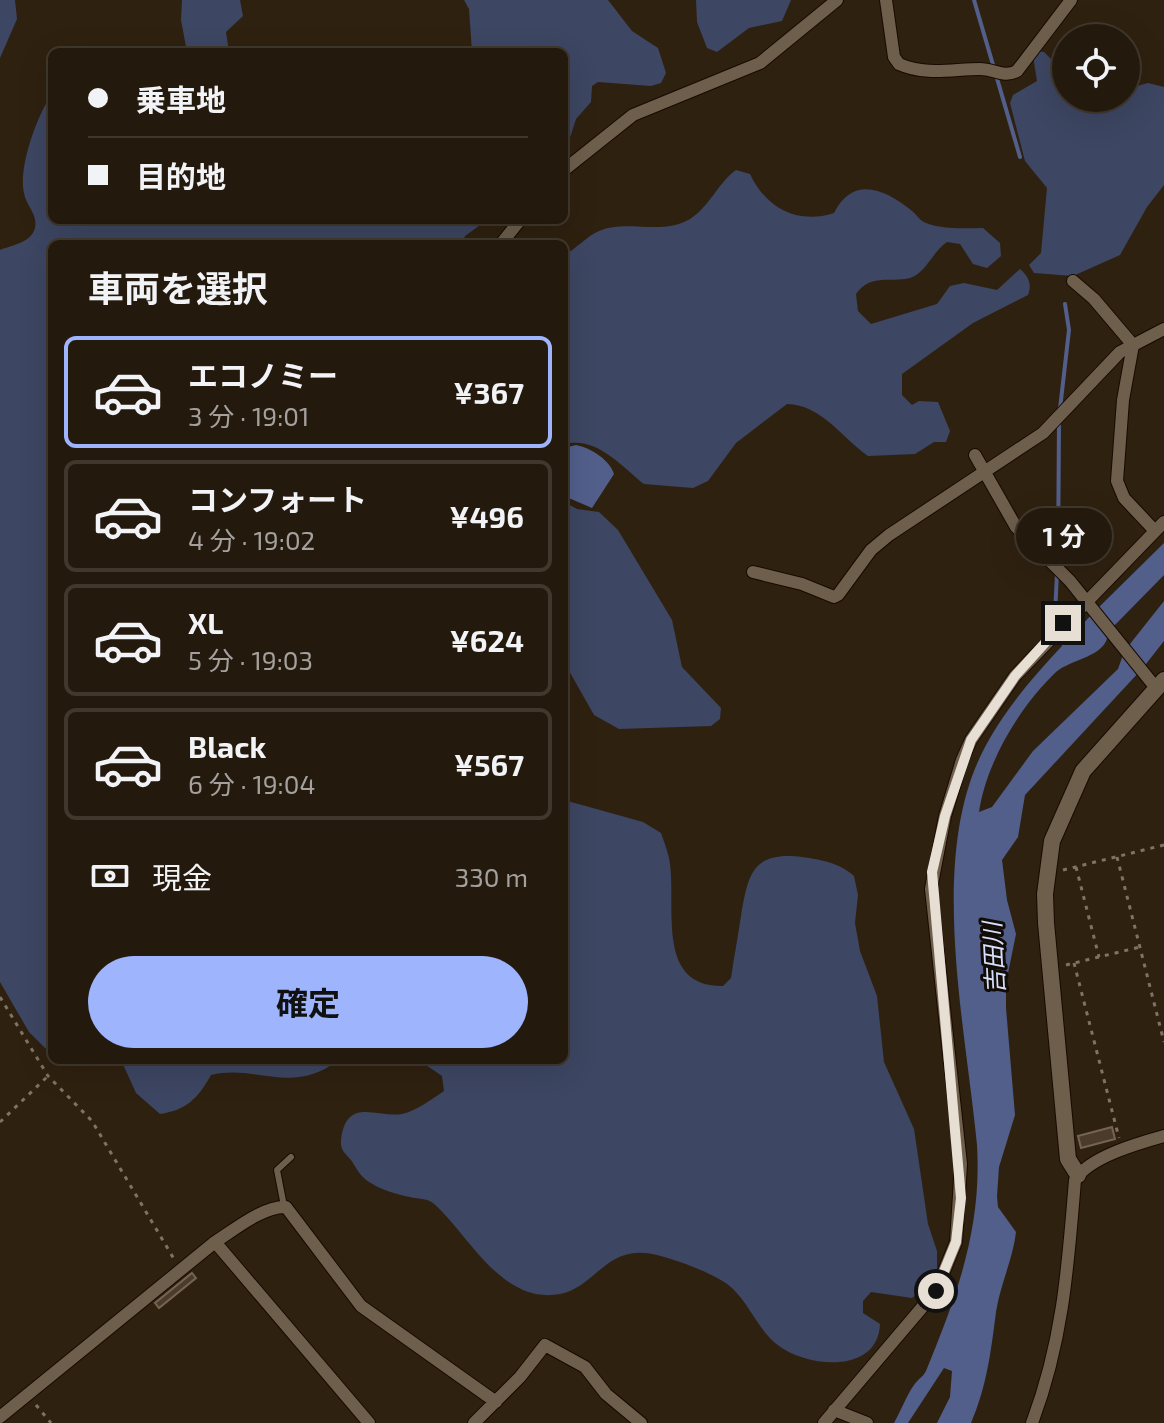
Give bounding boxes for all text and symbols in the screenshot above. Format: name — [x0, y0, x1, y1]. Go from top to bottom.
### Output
map controls — [1052, 24, 1140, 112]
button: locate — [1052, 24, 1140, 112]
text: 乗車地 — [136, 81, 226, 117]
text: 目的地 — [136, 158, 226, 194]
text: 車両を選択 — [88, 266, 268, 309]
icon: car — [92, 356, 164, 428]
text: エコノミー — [188, 357, 338, 393]
text: ¥367 — [454, 374, 524, 410]
text: 3 分 · 19:01 — [188, 400, 309, 431]
icon: car — [92, 480, 164, 552]
text: コンフォート — [188, 481, 367, 517]
text: ¥496 — [450, 498, 524, 534]
callout: 1 分 — [1015, 507, 1111, 563]
text: 1 分 — [1043, 520, 1085, 551]
text: 4 分 · 19:02 — [188, 524, 315, 555]
icon: car — [92, 604, 164, 676]
text: XL — [188, 604, 223, 640]
route end — [1045, 605, 1081, 641]
text: ¥624 — [450, 622, 524, 658]
text: 5 分 · 19:03 — [188, 644, 313, 675]
icon: car — [92, 728, 164, 800]
text: Black — [188, 728, 266, 764]
text: ¥567 — [454, 746, 524, 782]
text: 6 分 · 19:04 — [188, 768, 315, 799]
icon: cash — [88, 854, 132, 898]
text: 現金 — [152, 859, 212, 895]
text: 330 m — [455, 861, 528, 892]
water label: 吉田川 — [976, 918, 1009, 995]
button: 確定 — [88, 956, 528, 1048]
route start — [918, 1273, 954, 1309]

